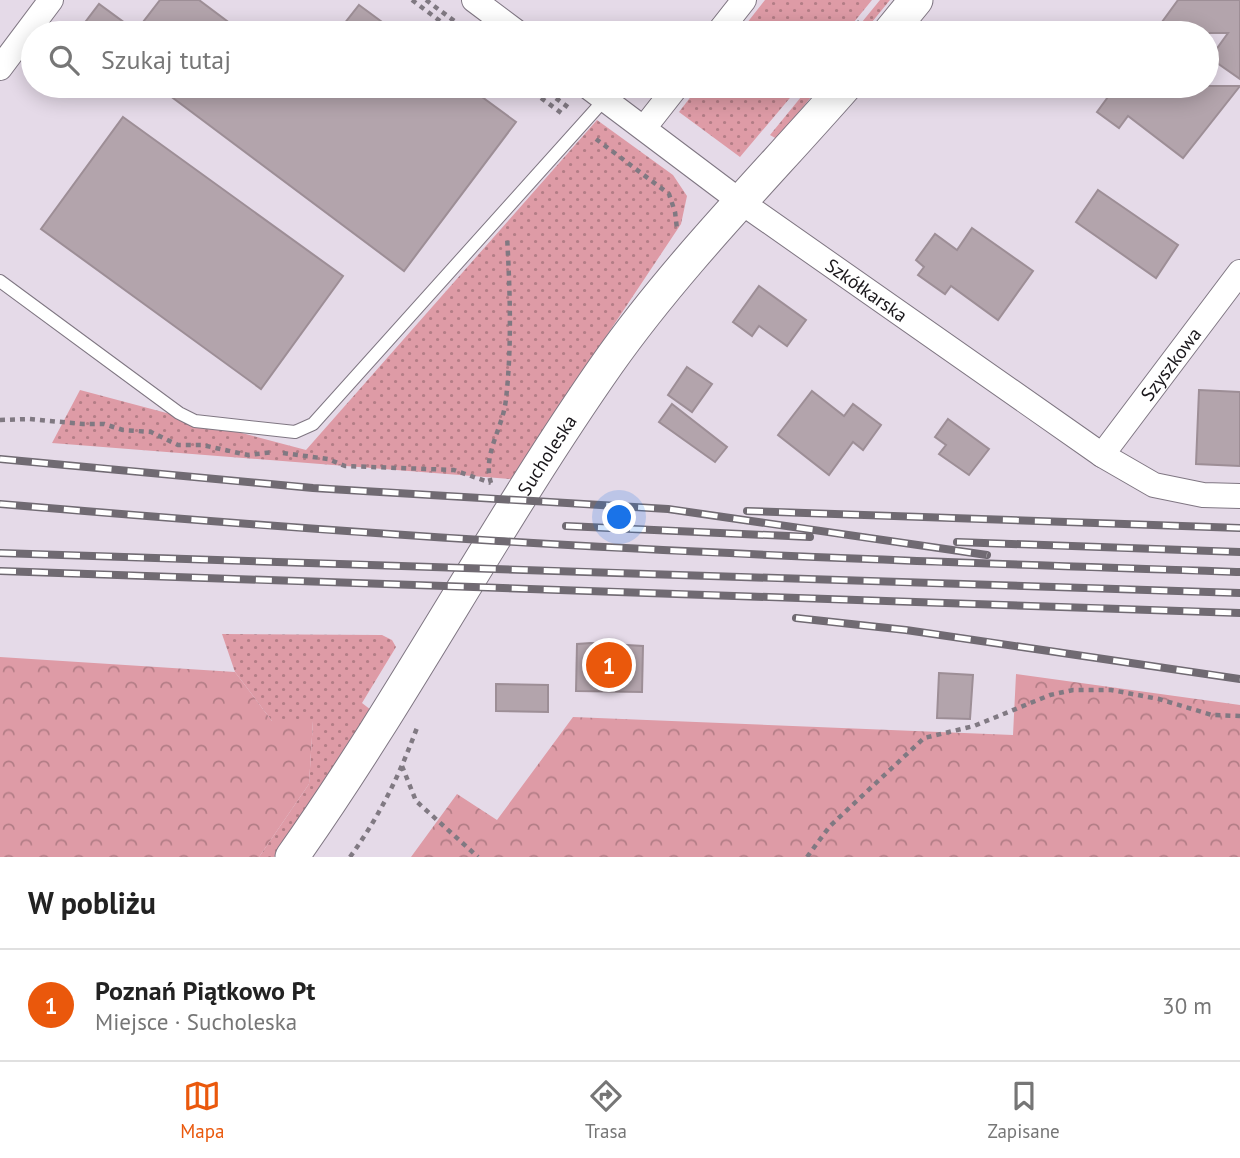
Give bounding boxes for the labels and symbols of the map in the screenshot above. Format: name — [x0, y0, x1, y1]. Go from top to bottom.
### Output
street label: Szkółkarska — [821, 253, 912, 327]
street label: Szyszkowa — [1135, 322, 1206, 406]
street label: Sucholeska — [512, 410, 582, 500]
your location — [602, 500, 636, 534]
pin: 1 — [586, 639, 632, 691]

